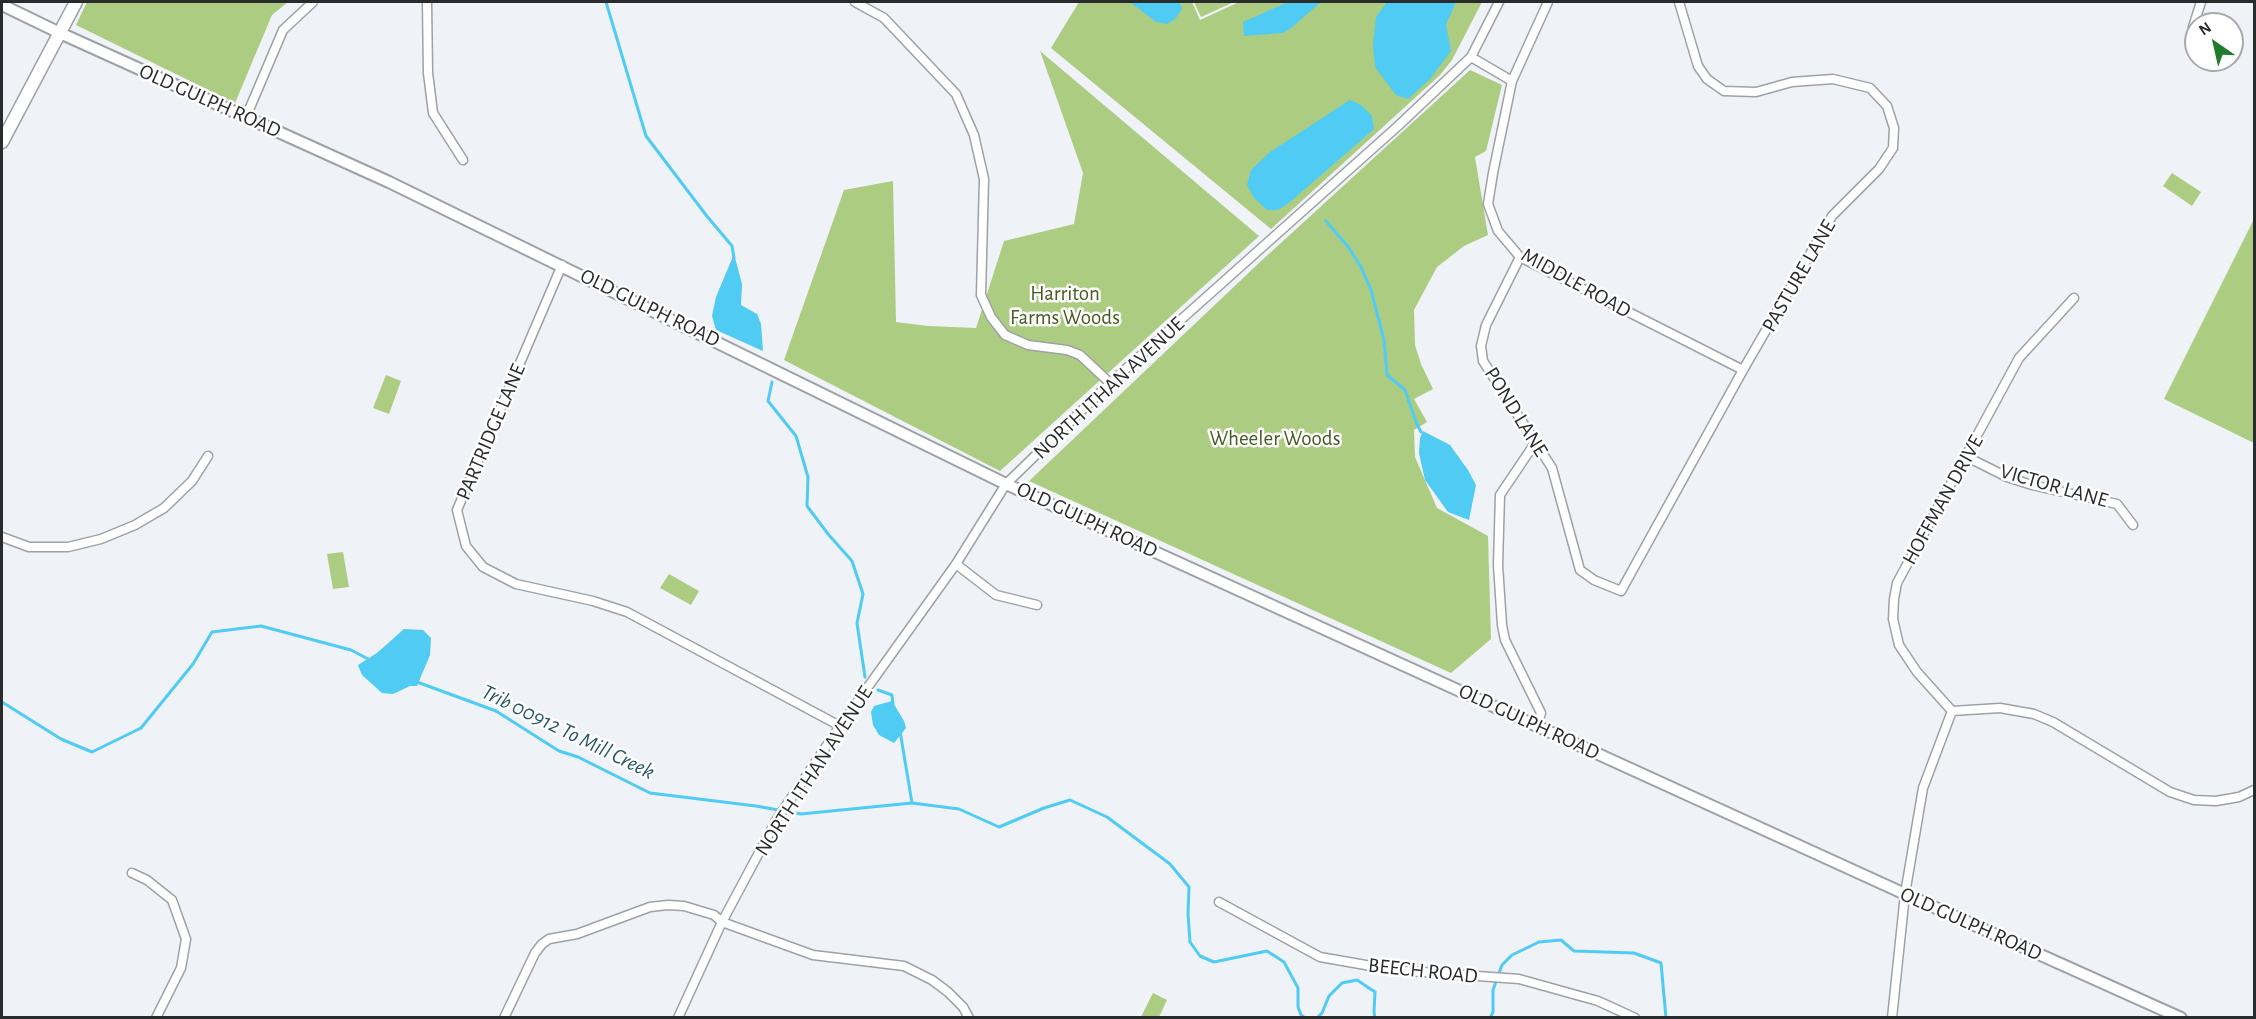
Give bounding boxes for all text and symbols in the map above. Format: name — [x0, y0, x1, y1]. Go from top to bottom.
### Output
north arrow — [2184, 12, 2244, 72]
text: N — [2196, 19, 2214, 38]
street label: OLD GULPH ROAD — [135, 58, 285, 144]
street label: PASTURE LANE — [1757, 215, 1841, 337]
street label: MIDDLE ROAD — [1517, 242, 1635, 324]
street label: OLD GULPH ROAD — [576, 263, 724, 353]
park label: Harriton Farms Woods — [1010, 281, 1120, 331]
street label: NORTH ITHAN AVENUE — [1028, 311, 1190, 465]
street label: PARTRIDGE LANE — [451, 360, 531, 504]
street label: POND LANE — [1479, 363, 1553, 461]
park label: Wheeler Woods — [1209, 426, 1341, 452]
street label: HOFFMAN DRIVE — [1897, 431, 1989, 569]
street label: VICTOR LANE — [1997, 459, 2111, 513]
street label: OLD GULPH ROAD — [1013, 476, 1161, 564]
street label: OLD GULPH ROAD — [1455, 678, 1603, 766]
water label: Trib 00912 To Mill Creek — [477, 679, 659, 785]
street label: NORTH ITHAN AVENUE — [750, 681, 878, 861]
street label: OLD GULPH ROAD — [1896, 881, 2046, 967]
street label: BEECH ROAD — [1367, 953, 1479, 989]

